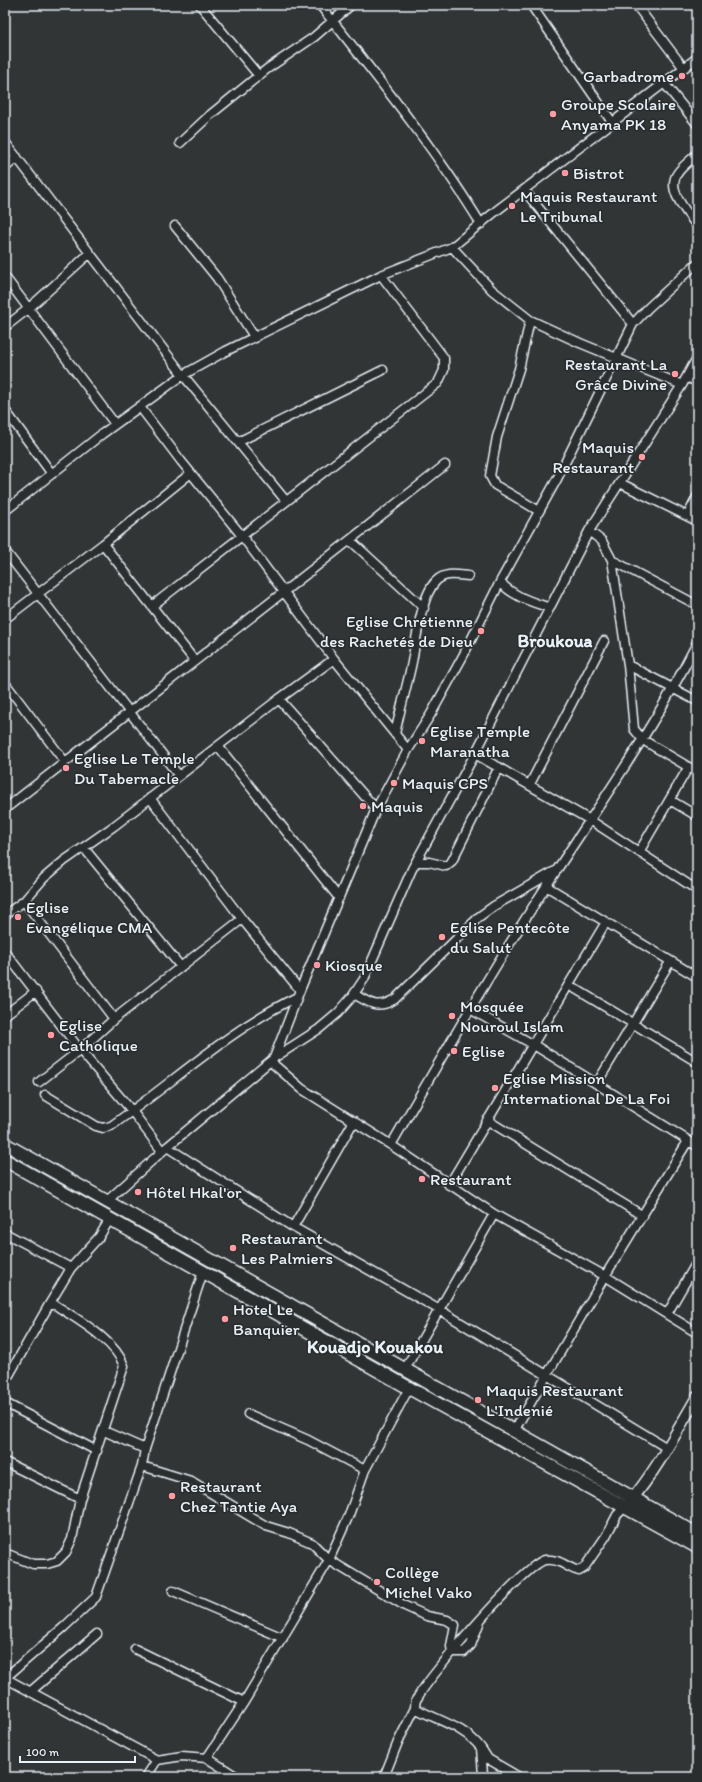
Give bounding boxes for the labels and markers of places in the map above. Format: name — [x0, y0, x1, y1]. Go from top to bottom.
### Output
place label: Garbadrome — [583, 66, 674, 86]
marker: Garbadrome — [677, 71, 687, 81]
place label: Groupe Scolaire Anyama PK 18 — [561, 94, 676, 134]
marker: Groupe Scolaire Anyama PK 18 — [548, 109, 558, 119]
place label: Bistrot — [573, 163, 624, 183]
marker: Bistrot — [560, 168, 570, 178]
place label: Maquis Restaurant Le Tribunal — [520, 186, 657, 226]
marker: Maquis Restaurant Le Tribunal — [507, 201, 517, 211]
place label: Restaurant La Grâce Divine — [565, 354, 667, 394]
marker: Restaurant La Grâce Divine — [670, 369, 680, 379]
place label: Maquis Restaurant — [552, 437, 635, 477]
marker: Maquis Restaurant — [637, 452, 647, 462]
place label: Eglise Chrétienne des Rachetés de Dieu — [320, 611, 474, 651]
marker: Eglise Chrétienne des Rachetés de Dieu — [476, 626, 486, 636]
place label: Eglise Temple Maranatha — [430, 721, 530, 761]
marker: Eglise Temple Maranatha — [417, 736, 427, 746]
place label: Eglise Le Temple Du Tabernacle — [74, 748, 195, 788]
marker: Eglise Le Temple Du Tabernacle — [61, 763, 71, 773]
place label: Maquis CPS — [402, 773, 488, 793]
marker: Maquis CPS — [389, 778, 399, 788]
place label: Maquis — [371, 796, 423, 816]
marker: Maquis — [358, 801, 368, 811]
place label: Eglise Evangélique CMA — [26, 897, 153, 937]
marker: Eglise Evangélique CMA — [13, 912, 23, 922]
place label: Eglise Pentecôte du Salut — [450, 917, 570, 957]
marker: Eglise Pentecôte du Salut — [437, 932, 447, 942]
place label: Kiosque — [325, 955, 383, 975]
marker: Kiosque — [312, 960, 322, 970]
place label: Mosquée Nouroul Islam — [460, 996, 564, 1036]
marker: Mosquée Nouroul Islam — [447, 1011, 457, 1021]
place label: Eglise Catholique — [59, 1015, 138, 1055]
marker: Eglise Catholique — [46, 1030, 56, 1040]
place label: Eglise — [462, 1041, 505, 1061]
marker: Eglise — [449, 1046, 459, 1056]
place label: Eglise Mission International De La Foi — [503, 1068, 670, 1108]
marker: Eglise Mission International De La Foi — [490, 1083, 500, 1093]
place label: Restaurant — [430, 1169, 512, 1189]
marker: Restaurant — [417, 1174, 427, 1184]
place label: Hôtel Hkal'or — [146, 1182, 242, 1202]
marker: Hôtel Hkal'or — [133, 1187, 143, 1197]
place label: Restaurant Les Palmiers — [241, 1228, 333, 1268]
marker: Restaurant Les Palmiers — [228, 1243, 238, 1253]
place label: Hotel Le Banquier — [233, 1299, 300, 1339]
marker: Hotel Le Banquier — [220, 1314, 230, 1324]
place label: Maquis Restaurant L'Indenié — [486, 1380, 623, 1420]
marker: Maquis Restaurant L'Indenié — [473, 1395, 483, 1405]
place label: Restaurant Chez Tantie Aya — [180, 1476, 297, 1516]
marker: Restaurant Chez Tantie Aya — [167, 1491, 177, 1501]
place label: Collège Michel Vako — [385, 1562, 472, 1602]
marker: Collège Michel Vako — [372, 1577, 382, 1587]

